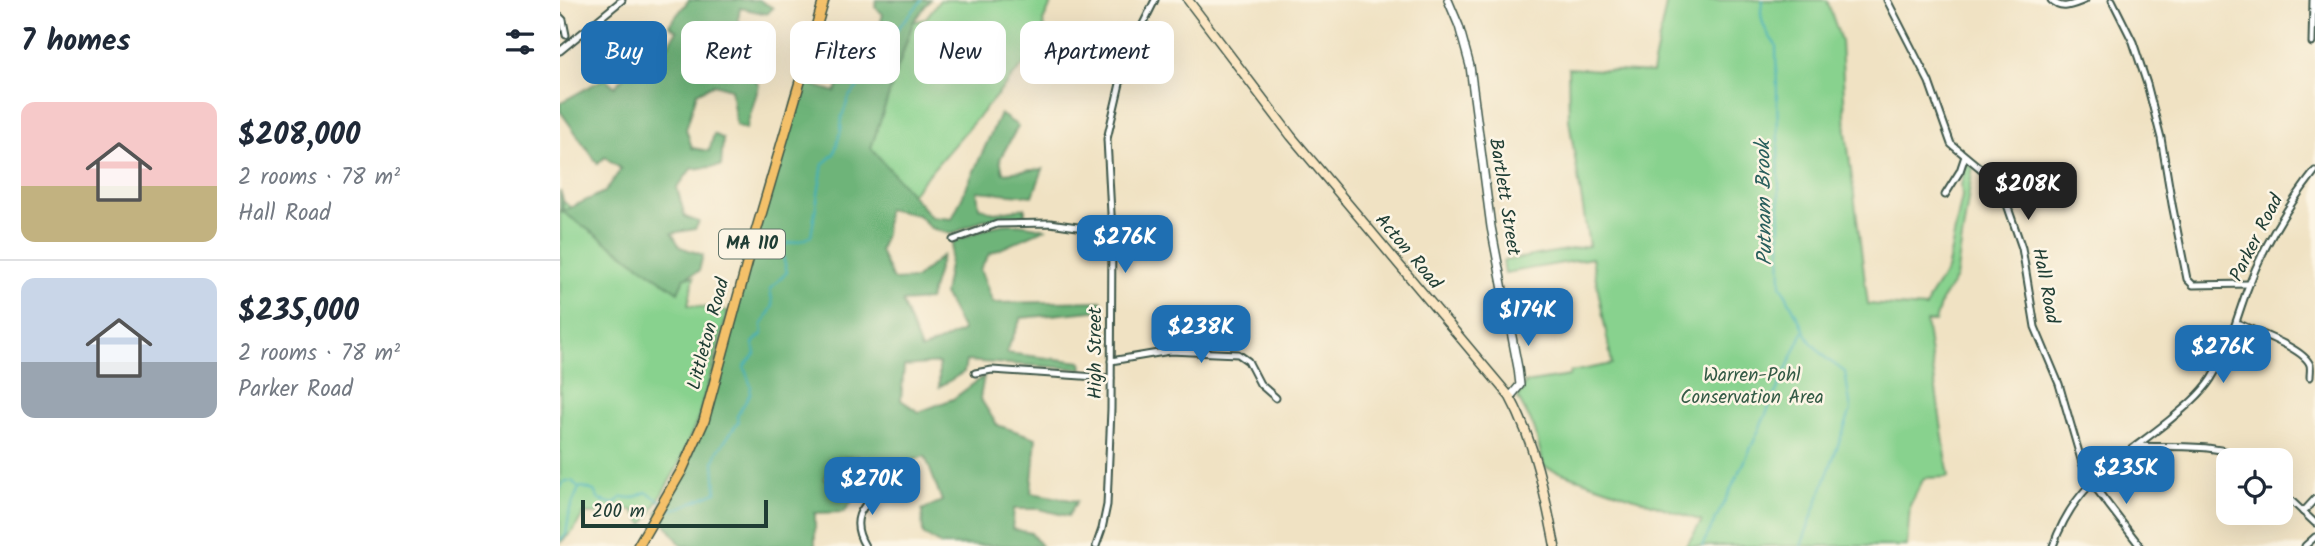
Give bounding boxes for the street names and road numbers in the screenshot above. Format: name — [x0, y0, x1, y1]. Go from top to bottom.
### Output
street label: Bartlett Street — [1480, 136, 1528, 258]
street label: Parker Road — [2222, 188, 2292, 287]
street label: Acton Road — [1367, 207, 1449, 297]
road number: MA 110 — [719, 230, 785, 258]
street label: Hall Road — [2023, 246, 2067, 327]
street label: Littleton Road — [680, 274, 738, 393]
street label: High Street — [1081, 306, 1111, 399]

